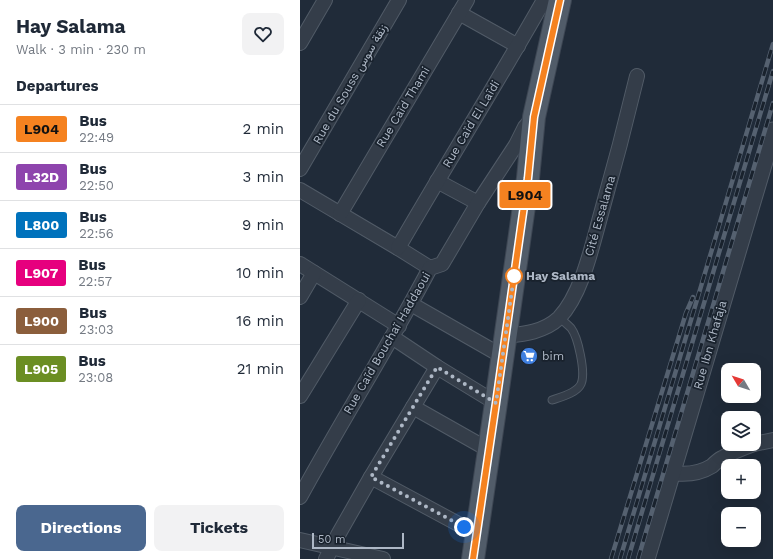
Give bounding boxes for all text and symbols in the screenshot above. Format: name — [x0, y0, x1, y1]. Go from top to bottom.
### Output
button: heart — [242, 13, 284, 55]
text: Hay Salama — [16, 15, 126, 38]
street label: Rue du Souss زنقة سوس — [310, 21, 391, 147]
text: Walk · 3 min · 230 m — [16, 42, 146, 57]
street label: Rue Caïd Thami — [373, 64, 433, 150]
text: Departures — [16, 77, 99, 95]
street label: Rue Caïd El Laïdi — [440, 78, 502, 170]
text: Bus — [79, 112, 107, 130]
text: 2 min — [243, 120, 284, 138]
text: L904 — [24, 121, 59, 137]
text: 22:49 — [79, 130, 114, 145]
text: Bus — [79, 160, 107, 178]
text: 3 min — [243, 168, 284, 186]
text: L32D — [24, 169, 59, 185]
street label: Cité Essalama — [582, 174, 618, 258]
text: 22:50 — [79, 178, 114, 193]
line badge: L904 — [497, 182, 553, 208]
text: L904 — [507, 187, 543, 203]
text: Bus — [79, 208, 107, 226]
text: 9 min — [242, 216, 284, 234]
text: L800 — [24, 217, 59, 233]
text: 22:56 — [79, 226, 114, 241]
text: Bus — [78, 256, 106, 274]
text: 10 min — [236, 264, 284, 282]
text: L907 — [24, 265, 58, 281]
marker: Hay Salama — [505, 267, 523, 285]
street label: Rue Caïd Bouchaï Haddaoui — [340, 269, 434, 417]
place label: Hay Salama — [526, 269, 595, 283]
text: 22:57 — [78, 274, 112, 289]
street label: Rue Ibn Khafaja — [691, 299, 729, 391]
text: Bus — [79, 304, 107, 322]
text: 16 min — [236, 312, 284, 330]
text: L900 — [24, 313, 59, 329]
text: 23:03 — [79, 322, 114, 337]
supermarket icon: bim — [519, 346, 539, 366]
place label: bim — [542, 349, 564, 363]
text: Bus — [78, 352, 106, 370]
text: 21 min — [237, 360, 284, 378]
text: L905 — [24, 361, 58, 377]
north arrow — [721, 363, 761, 403]
map controls — [721, 363, 761, 547]
text: 23:08 — [78, 370, 113, 385]
button: layers — [721, 411, 761, 451]
button: + — [721, 459, 761, 499]
button: Directions — [16, 505, 146, 551]
button: Tickets — [154, 505, 284, 551]
button: − — [721, 507, 761, 547]
your location — [454, 517, 474, 537]
scale bar — [312, 531, 404, 550]
text: 50 m — [318, 533, 345, 546]

